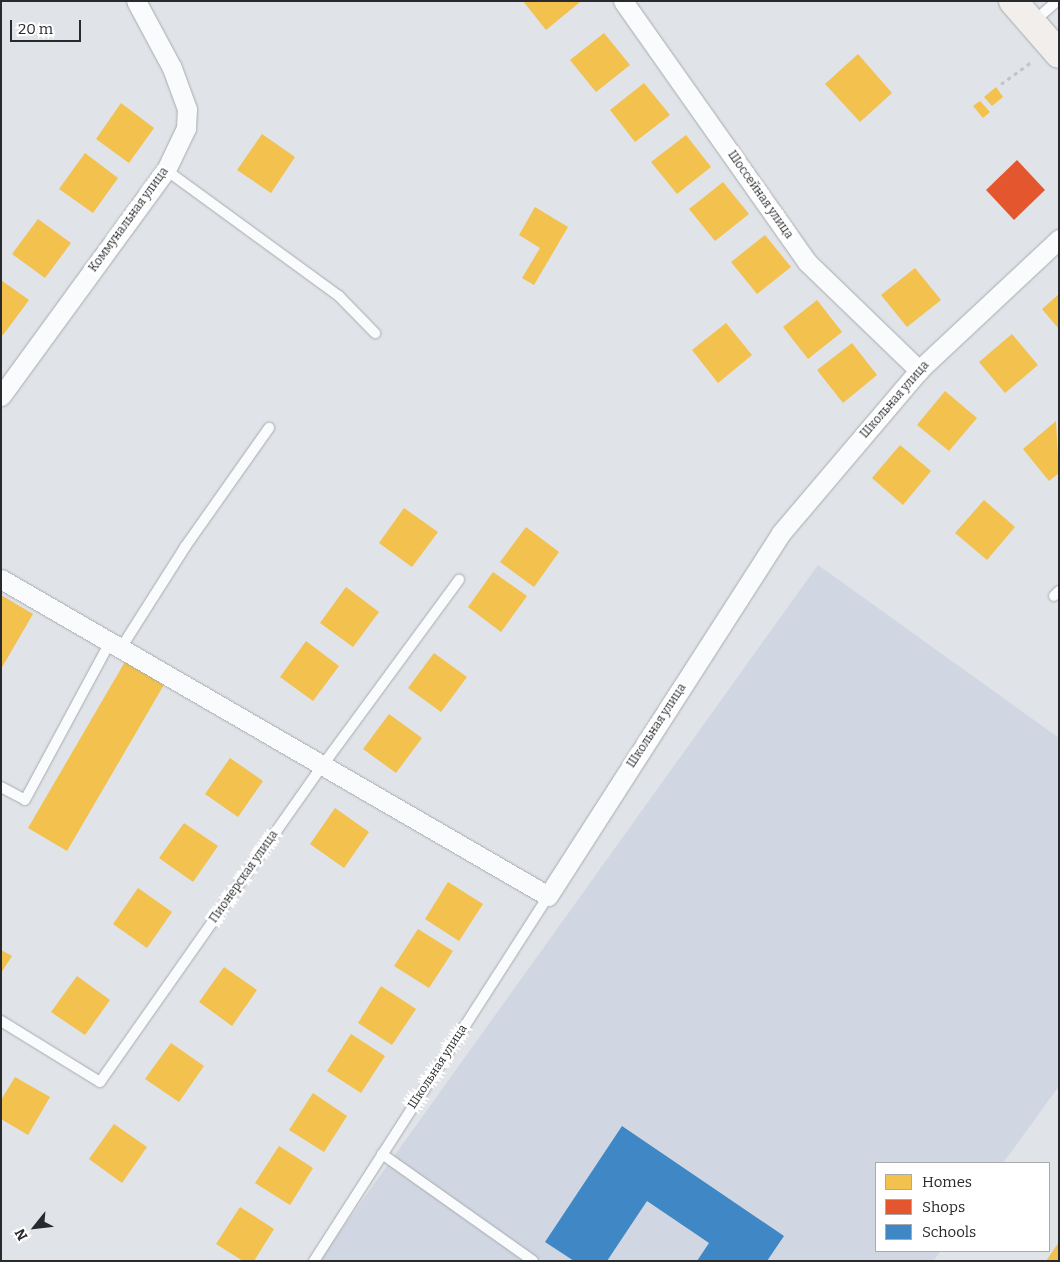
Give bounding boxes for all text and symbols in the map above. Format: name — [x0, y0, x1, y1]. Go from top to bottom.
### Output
scale bar — [12, 10, 84, 42]
text: 20 m — [18, 20, 53, 38]
street label: Шоссейная улица — [724, 148, 796, 242]
street label: Коммунальная улица — [86, 165, 172, 275]
street label: Школьная улица — [858, 358, 932, 442]
street label: Школьная улица — [624, 681, 690, 771]
street label: Пионерская улица — [207, 828, 281, 926]
street label: Школьная улица — [405, 1022, 471, 1112]
legend — [875, 1162, 1050, 1252]
text: Homes — [922, 1173, 972, 1191]
text: Shops — [922, 1198, 965, 1216]
north arrow — [10, 1202, 60, 1252]
text: Schools — [922, 1223, 976, 1241]
text: N — [11, 1226, 31, 1243]

